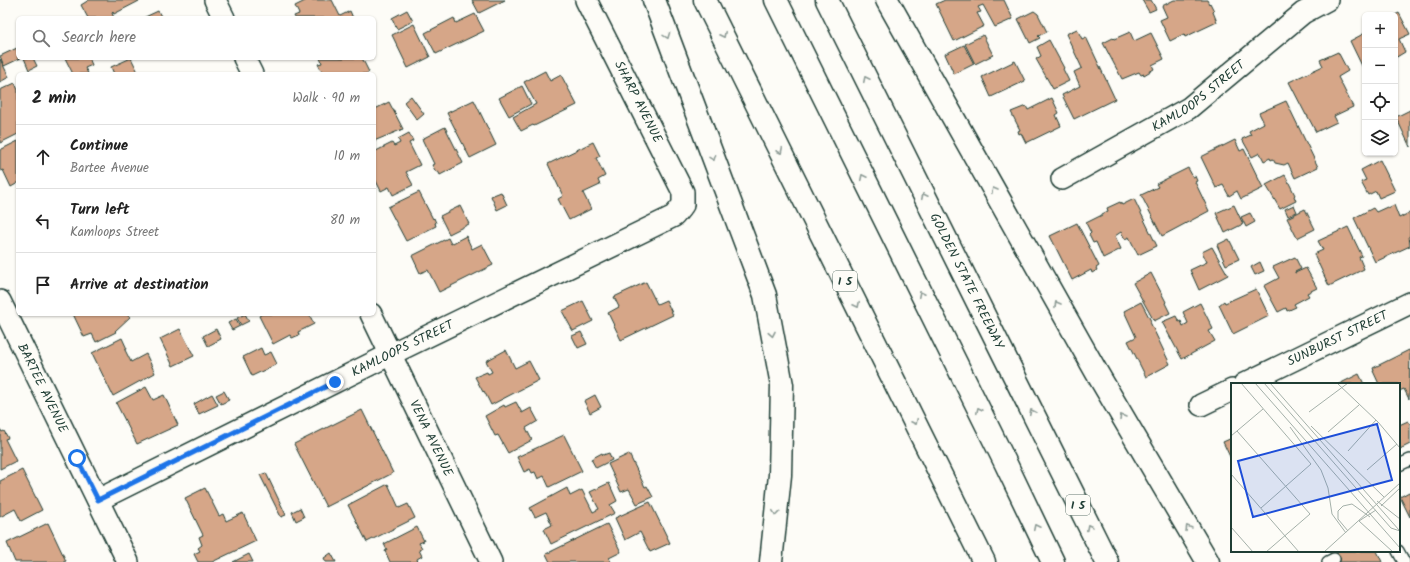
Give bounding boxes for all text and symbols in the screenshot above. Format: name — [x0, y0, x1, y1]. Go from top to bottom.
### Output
map controls — [1362, 12, 1398, 156]
button: + — [1362, 12, 1398, 48]
search box — [16, 16, 376, 60]
text: Search here — [62, 26, 136, 50]
icon: search — [30, 27, 52, 49]
one-way arrow — [718, 31, 725, 38]
one-way arrow — [663, 33, 671, 40]
button: − — [1362, 48, 1398, 84]
street label: KAMLOOPS STREET — [1148, 54, 1251, 137]
street label: SHARP AVENUE — [608, 57, 668, 147]
one-way arrow — [863, 76, 871, 83]
button: locate — [1362, 84, 1398, 120]
text: 2 min — [32, 85, 76, 112]
text: Walk · 90 m — [293, 88, 360, 109]
button: layers — [1362, 120, 1398, 156]
text: Continue — [70, 134, 128, 158]
icon: ahead — [32, 146, 54, 168]
text: 10 m — [334, 146, 360, 167]
one-way arrow — [776, 147, 783, 155]
one-way arrow — [709, 155, 717, 162]
text: Bartee Avenue — [70, 158, 149, 179]
one-way arrow — [860, 174, 868, 182]
one-way arrow — [991, 187, 999, 195]
one-way arrow — [921, 192, 929, 200]
text: Turn left — [70, 198, 130, 222]
street label: GOLDEN STATE FREEWAY — [924, 209, 1010, 353]
icon: left — [32, 210, 54, 232]
text: 80 m — [330, 210, 360, 231]
text: Kamloops Street — [70, 222, 159, 243]
road number: I 5 — [833, 271, 857, 291]
text: Arrive at destination — [70, 273, 209, 297]
icon: arrive — [32, 274, 54, 296]
one-way arrow — [918, 290, 926, 298]
one-way arrow — [852, 301, 860, 309]
one-way arrow — [1055, 301, 1062, 308]
street label: SUNBURST STREET — [1283, 304, 1392, 372]
street label: KAMLOOPS STREET — [348, 314, 458, 383]
one-way arrow — [767, 330, 776, 337]
street label: BARTEE AVENUE — [12, 340, 74, 437]
route end — [326, 373, 344, 391]
inset map — [1231, 383, 1400, 552]
street label: VENA AVENUE — [404, 396, 459, 481]
one-way arrow — [976, 407, 984, 414]
one-way arrow — [1029, 409, 1037, 416]
one-way arrow — [1120, 414, 1127, 421]
one-way arrow — [910, 418, 918, 425]
route start — [68, 449, 86, 467]
road number: I 5 — [1066, 495, 1090, 515]
one-way arrow — [772, 510, 781, 517]
one-way arrow — [1033, 524, 1041, 531]
one-way arrow — [1087, 524, 1094, 531]
one-way arrow — [1186, 525, 1193, 532]

